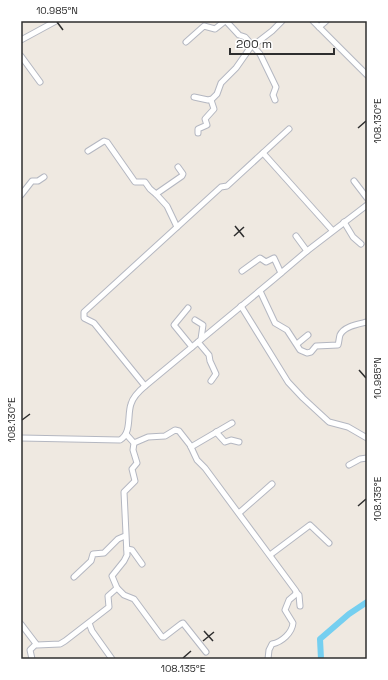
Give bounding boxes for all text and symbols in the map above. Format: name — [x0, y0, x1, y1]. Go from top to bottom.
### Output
text: 10.985°N — [36, 4, 78, 17]
scale bar — [230, 30, 334, 56]
text: 200 m — [236, 36, 272, 52]
text: 108.130°E — [371, 98, 384, 144]
text: 10.985°N — [371, 357, 384, 399]
text: 108.130°E — [5, 397, 18, 443]
text: 108.135°E — [371, 476, 384, 521]
text: 108.135°E — [161, 662, 206, 675]

